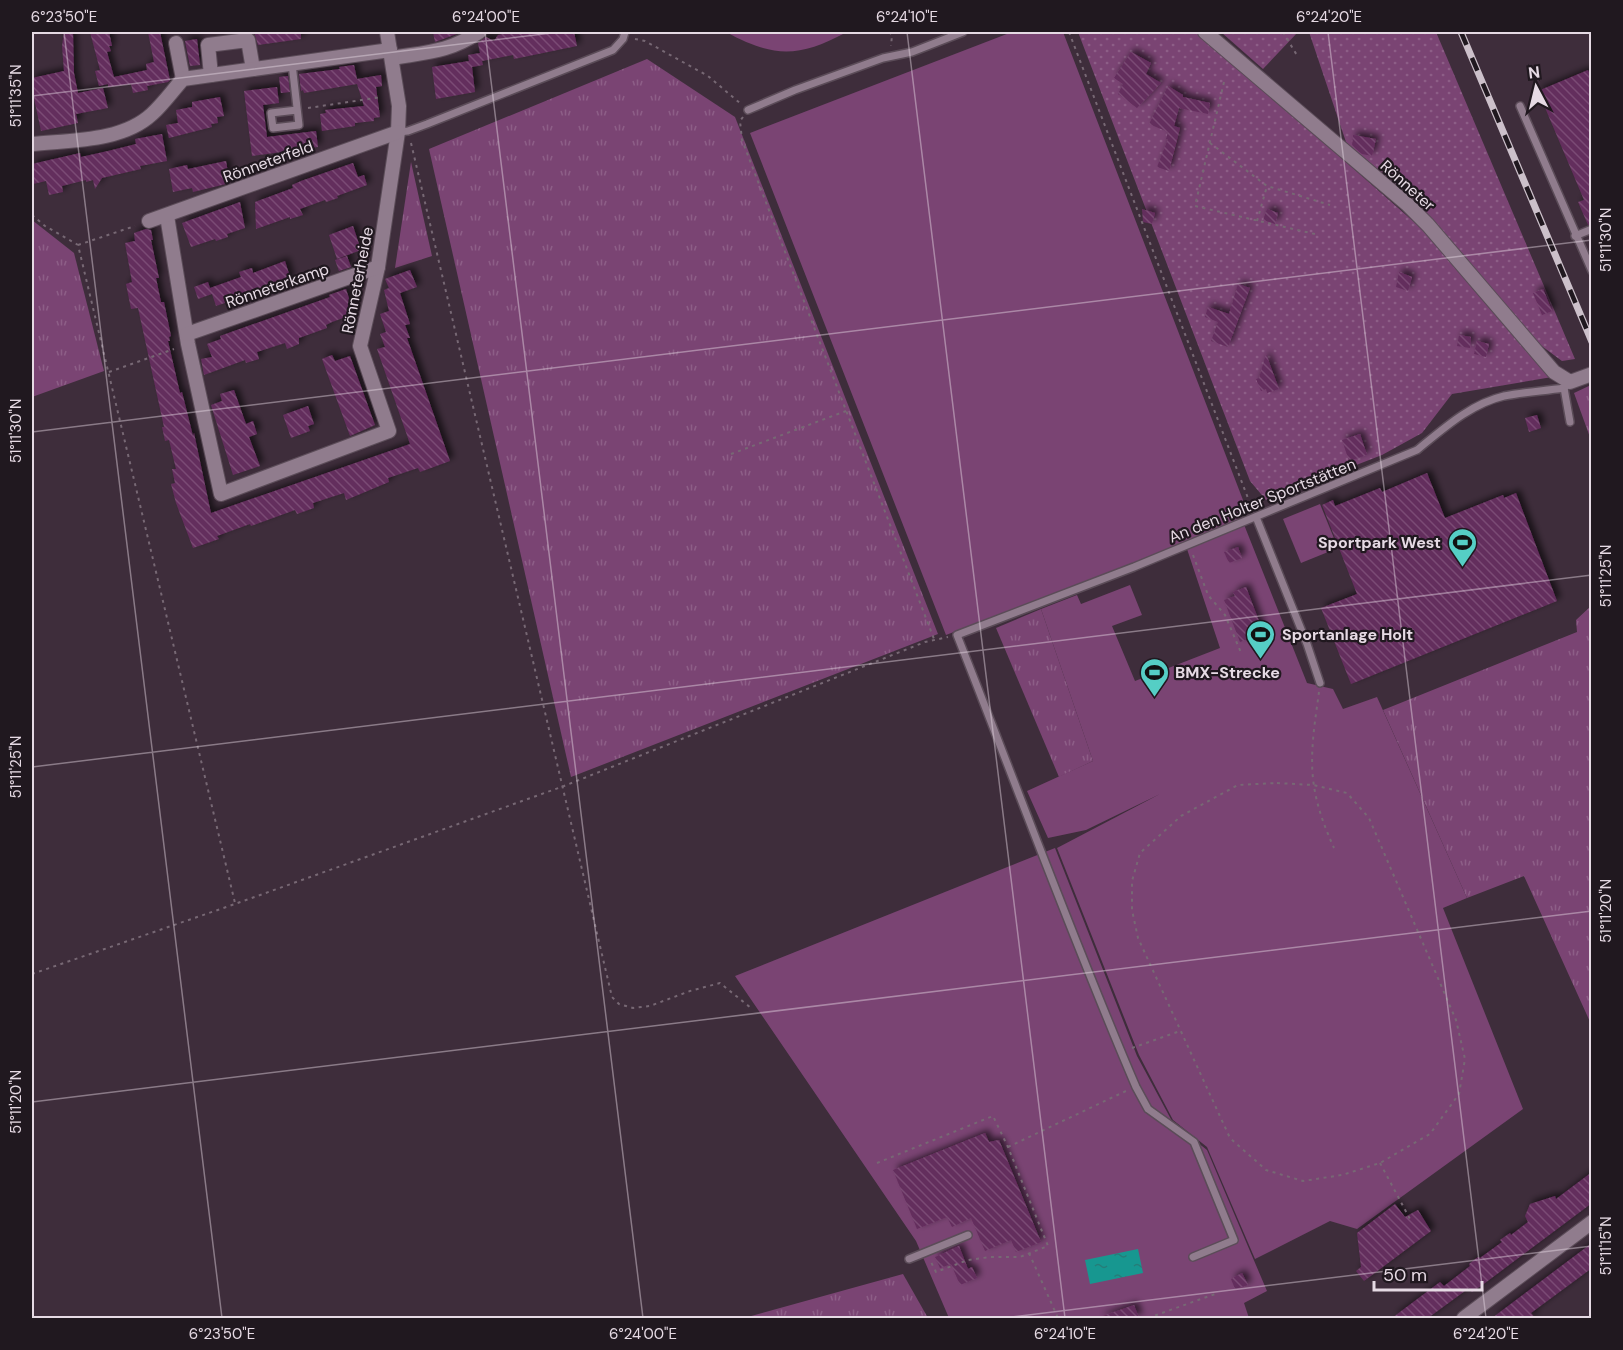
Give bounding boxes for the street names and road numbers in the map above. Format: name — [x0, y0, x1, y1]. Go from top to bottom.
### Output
street label: Rönneterfeld — [220, 135, 316, 188]
street label: Rönneter — [1376, 155, 1440, 216]
street label: Rönneterheide — [337, 225, 378, 335]
street label: Rönneterkamp — [223, 258, 332, 313]
street label: An den Holter Sportstätten — [1166, 453, 1359, 548]

